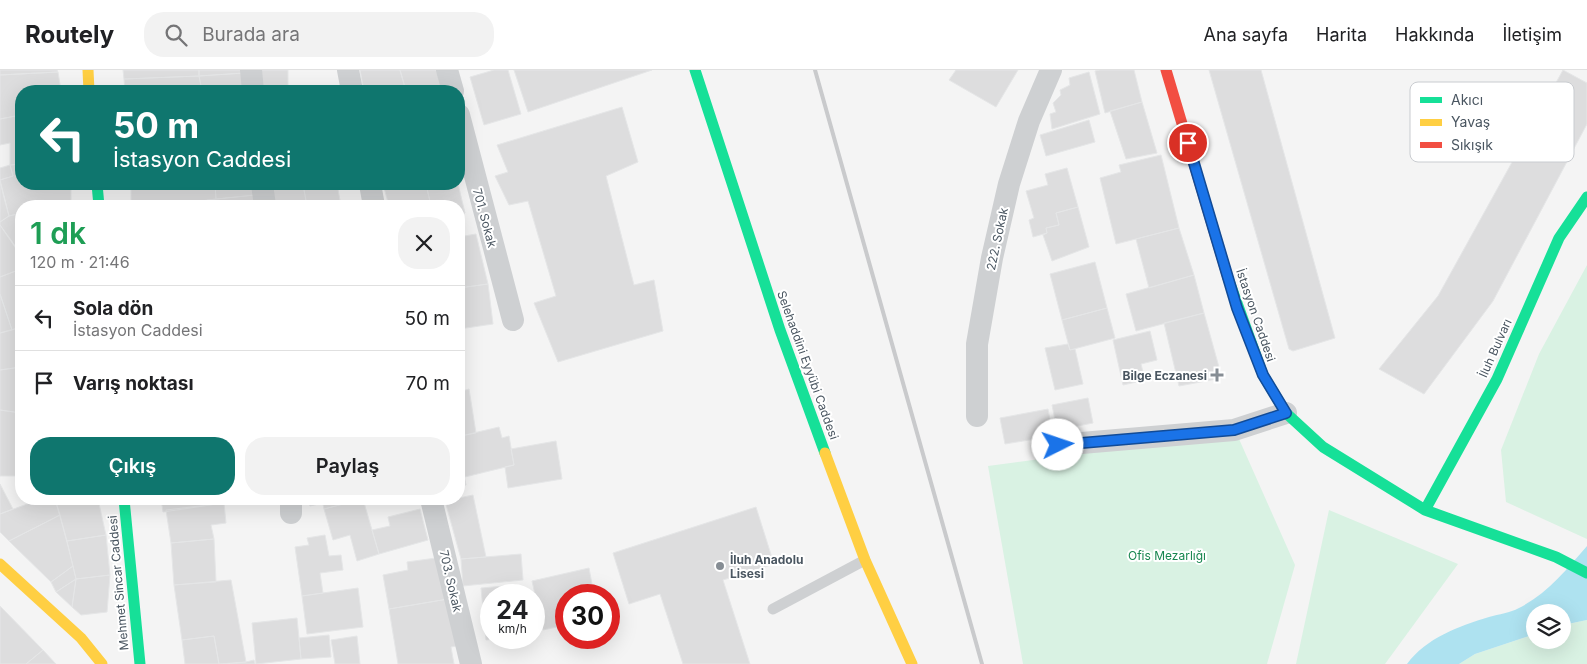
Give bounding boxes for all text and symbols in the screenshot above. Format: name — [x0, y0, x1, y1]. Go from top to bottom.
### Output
search box — [144, 12, 494, 57]
text: Routely — [25, 20, 114, 49]
icon: search — [162, 21, 190, 49]
text: Burada ara — [202, 23, 300, 46]
text: Ana sayfa — [1204, 24, 1288, 45]
text: Harita — [1316, 24, 1367, 45]
text: Hakkında — [1395, 24, 1474, 45]
text: İletişim — [1502, 24, 1562, 45]
legend — [1410, 82, 1574, 162]
text: Akıcı — [1451, 91, 1483, 108]
text: 50 m — [113, 104, 199, 146]
icon: left — [30, 105, 95, 170]
text: Yavaş — [1451, 113, 1490, 130]
pin — [1167, 122, 1209, 164]
icon: arrive — [1174, 129, 1202, 157]
text: Sıkışık — [1451, 136, 1493, 153]
text: İstasyon Caddesi — [113, 146, 291, 172]
street label: 701. Sokak — [470, 187, 500, 250]
street label: 222. Sokak — [983, 206, 1011, 272]
text: 1 dk — [30, 215, 86, 251]
button: close — [398, 217, 450, 269]
text: 120 m · 21:46 — [30, 252, 130, 272]
street label: İstasyon Caddesi — [1233, 267, 1279, 363]
street label: Selehaddini Eyyübi Caddesi — [774, 289, 842, 442]
text: Sola dön — [73, 297, 153, 320]
icon: left — [30, 304, 58, 332]
text: 50 m — [404, 307, 450, 330]
street label: İluh Bulvarı — [1475, 316, 1515, 380]
text: İstasyon Caddesi — [73, 320, 203, 340]
place label: Bilge Eczanesi — [1122, 368, 1207, 383]
icon: arrive — [30, 369, 58, 397]
marker: Bilge Eczanesi — [1211, 369, 1223, 381]
text: Varış noktası — [73, 372, 194, 395]
text: 70 m — [406, 372, 450, 395]
position arrow — [1031, 418, 1083, 470]
button: Çıkış — [30, 437, 235, 495]
button: Paylaş — [245, 437, 450, 495]
street label: Mehmet Sincar Caddesi — [105, 515, 131, 651]
park label: Ofis Mezarlığı — [1128, 548, 1206, 563]
street label: 703. Sokak — [437, 549, 465, 614]
place label: İluh Anadolu Lisesi — [730, 552, 803, 581]
marker: İluh Anadolu Lisesi — [714, 560, 726, 572]
speed limit sign: 30 — [555, 584, 620, 649]
text: 24 — [496, 595, 529, 625]
map controls — [1526, 604, 1571, 649]
button: layers — [1526, 604, 1571, 649]
text: km/h — [498, 621, 527, 636]

